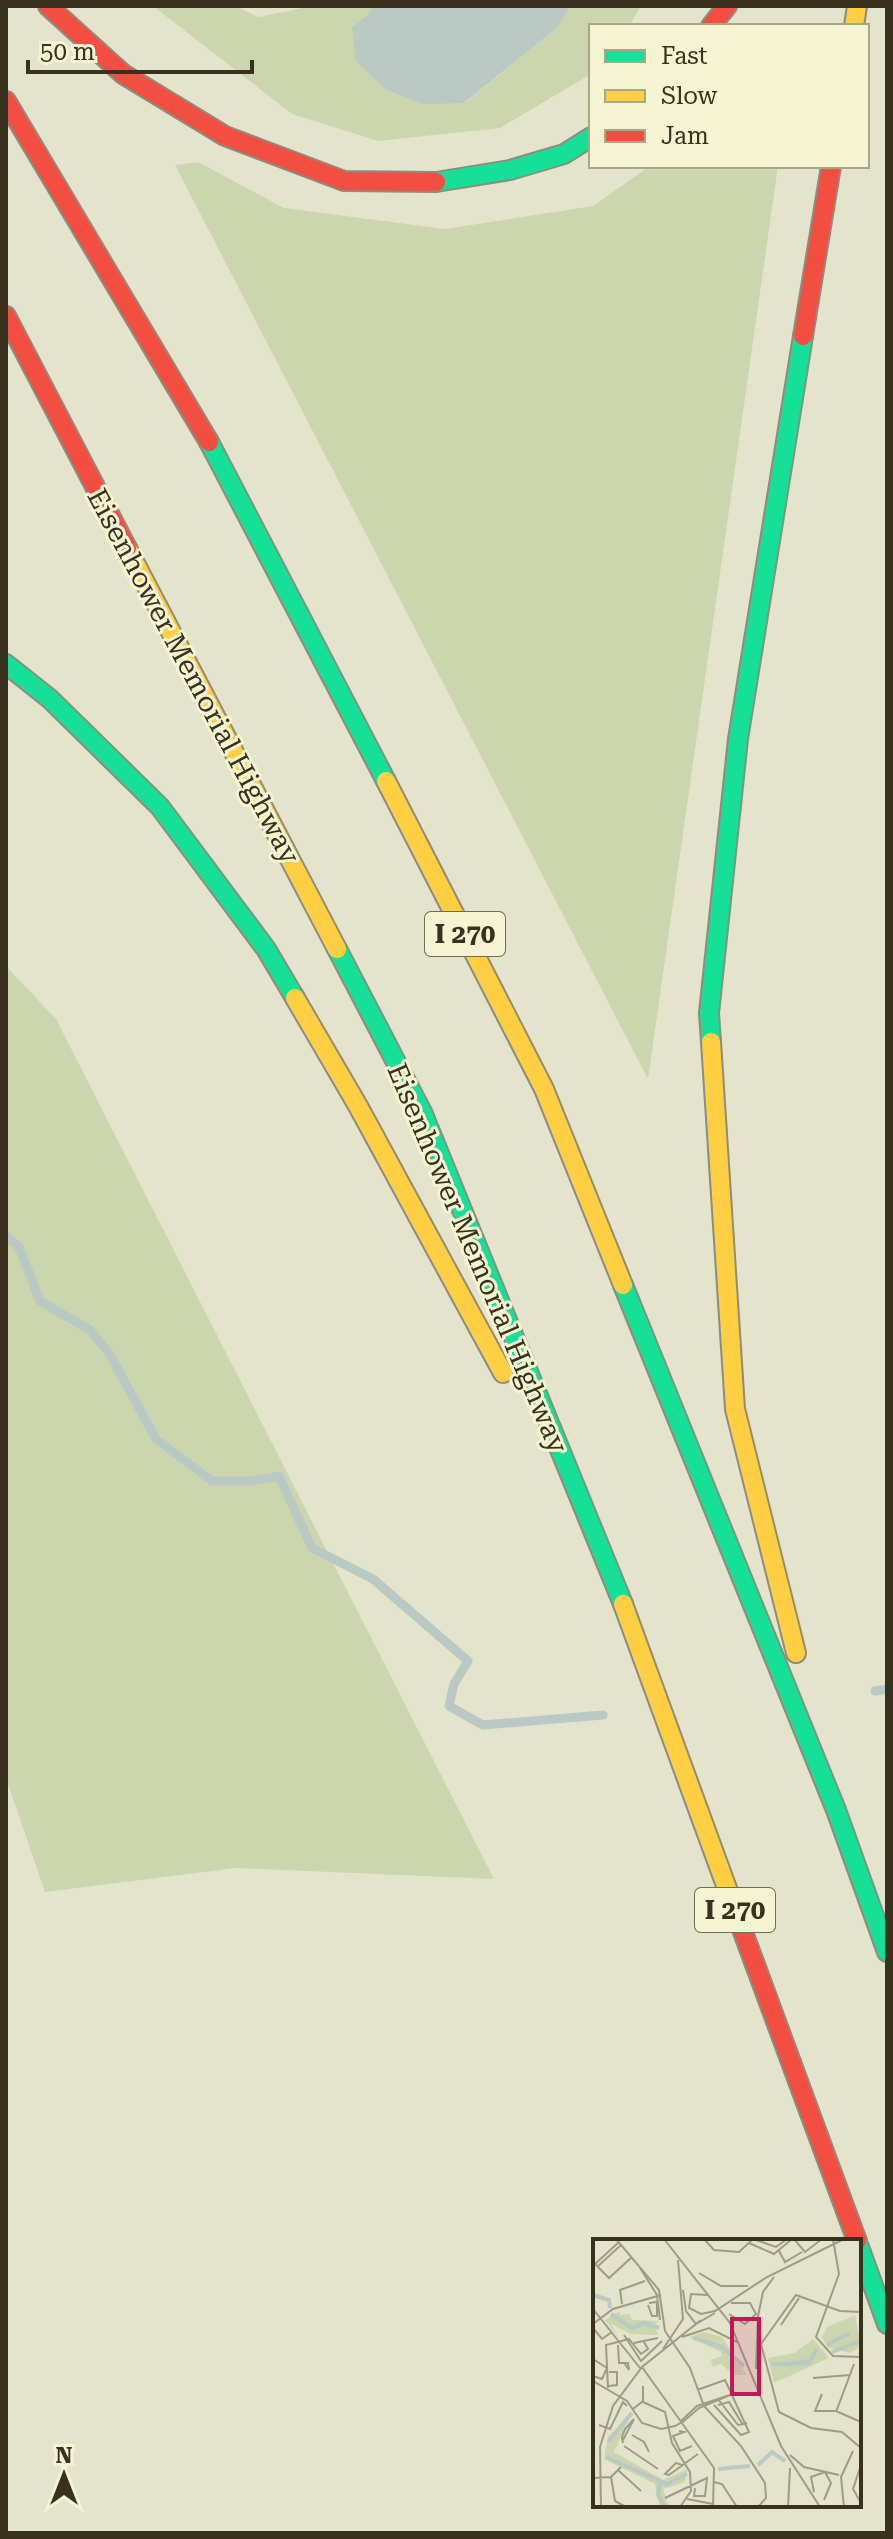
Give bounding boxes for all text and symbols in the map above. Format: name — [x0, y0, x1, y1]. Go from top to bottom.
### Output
scale bar — [28, 24, 252, 74]
legend — [589, 24, 869, 168]
text: 50 m — [40, 38, 95, 66]
text: Fast — [661, 42, 708, 70]
text: Slow — [661, 82, 718, 110]
text: Jam — [661, 122, 709, 150]
street label: Eisenhower Memorial Highway — [80, 483, 307, 870]
road number: I 270 — [425, 912, 505, 956]
street label: Eisenhower Memorial Highway — [380, 1058, 575, 1458]
road number: I 270 — [695, 1888, 775, 1932]
inset map — [593, 2239, 861, 2507]
north arrow — [24, 2435, 104, 2515]
text: N — [56, 2443, 73, 2468]

